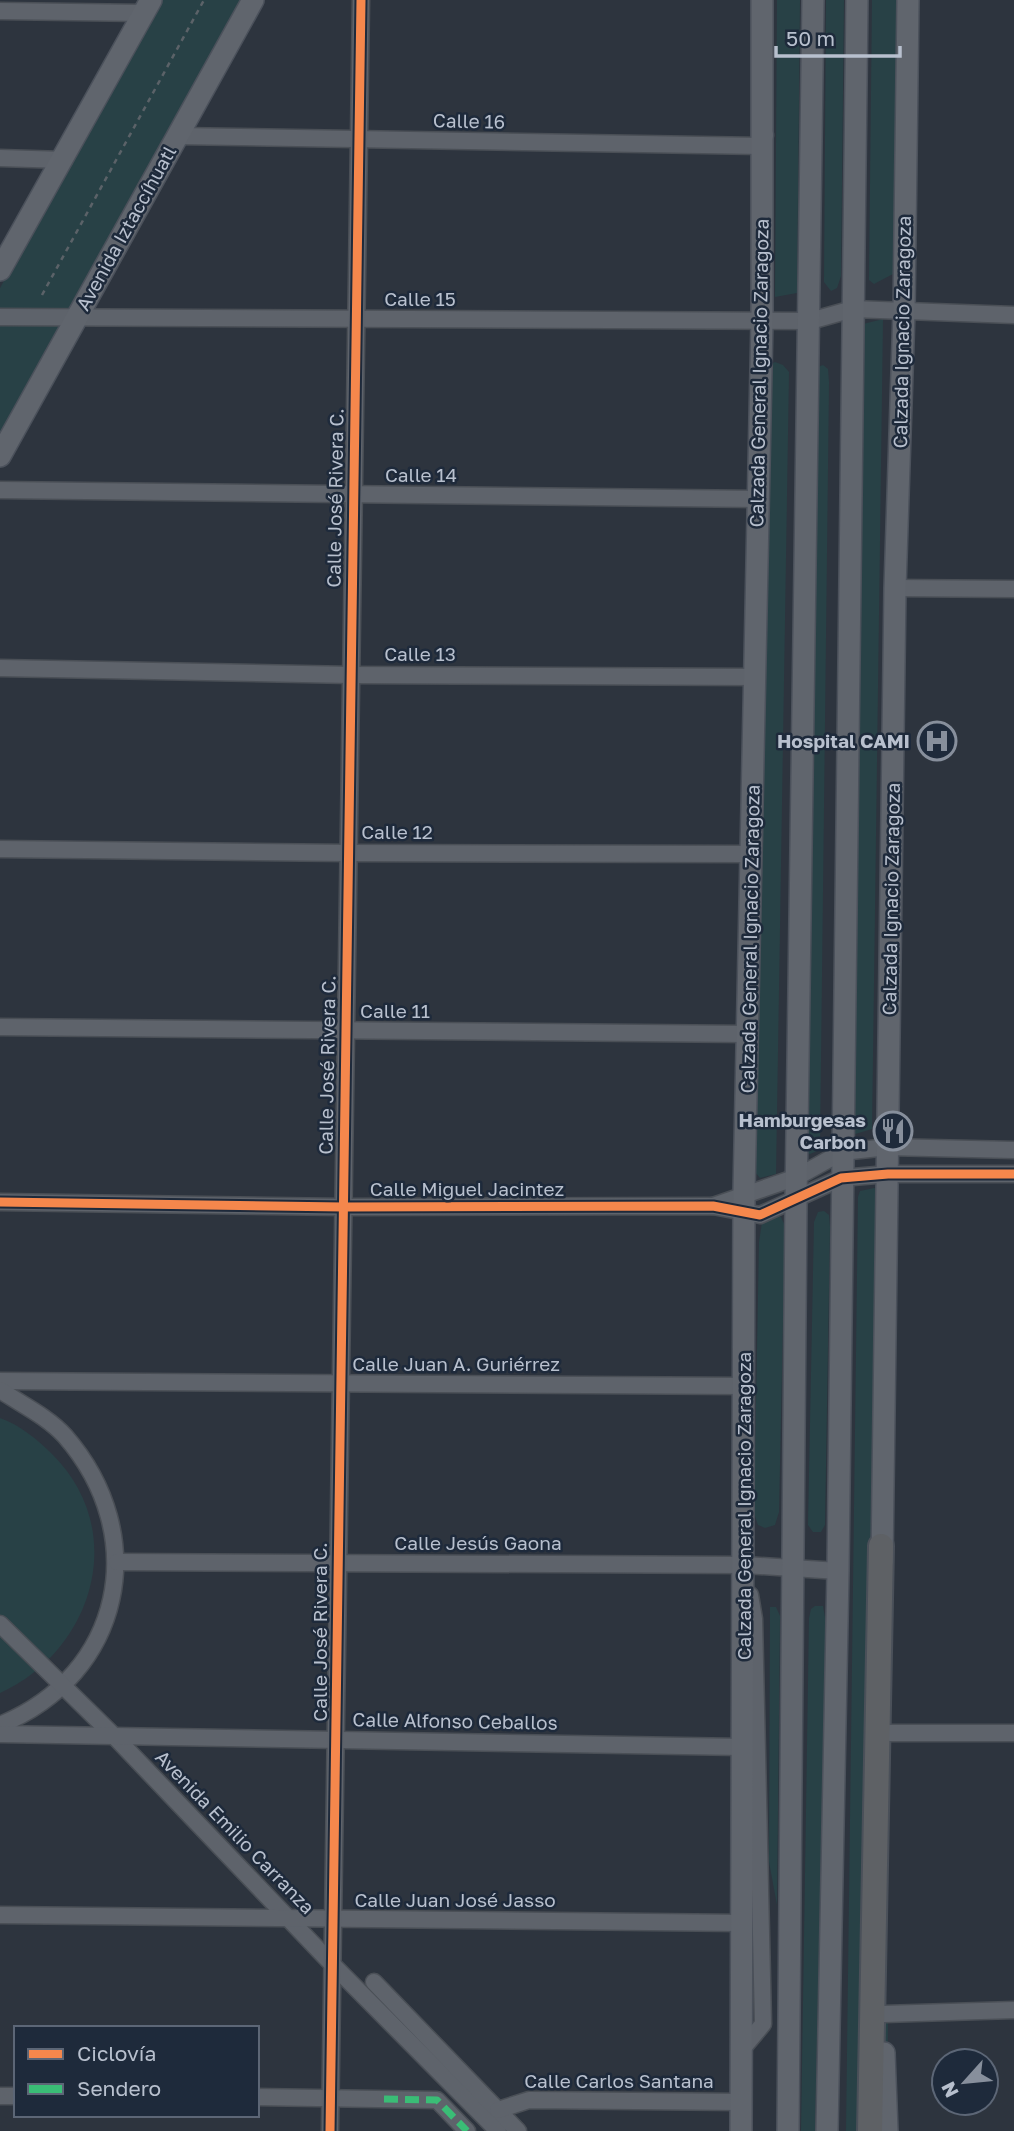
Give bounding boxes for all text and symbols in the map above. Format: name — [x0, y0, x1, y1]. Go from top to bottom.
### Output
scale bar — [776, 14, 900, 58]
text: 50 m — [786, 25, 835, 51]
street label: Calle 16 — [433, 108, 505, 133]
street label: Avenida Iztaccíhuatl — [71, 141, 180, 314]
street label: Calzada Ignacio Zaragoza — [888, 215, 915, 449]
street label: Calzada General Ignacio Zaragoza — [744, 218, 773, 528]
street label: Calle 15 — [384, 287, 456, 310]
street label: Calle José Rivera C. — [321, 408, 348, 588]
street label: Calle 14 — [385, 463, 457, 486]
street label: Calle 13 — [384, 642, 456, 665]
hospital icon: Hospital CAMI — [916, 720, 958, 762]
place label: Hospital CAMI — [777, 729, 910, 752]
street label: Calzada Ignacio Zaragoza — [877, 782, 904, 1016]
street label: Calzada General Ignacio Zaragoza — [735, 784, 764, 1094]
street label: Calle 12 — [361, 820, 433, 843]
street label: Calle José Rivera C. — [313, 975, 340, 1155]
street label: Calle 11 — [360, 999, 430, 1022]
place label: Hamburgesas Carbon — [739, 1108, 866, 1153]
restaurant icon: Hamburgesas Carbon — [872, 1110, 914, 1152]
street label: Calle Miguel Jacintez — [370, 1177, 564, 1200]
street label: Calle Juan A. Guriérrez — [352, 1352, 560, 1375]
street label: Calzada General Ignacio Zaragoza — [732, 1352, 755, 1660]
street label: Calle Jesús Gaona — [394, 1531, 562, 1554]
street label: Calle José Rivera C. — [308, 1542, 331, 1722]
street label: Calle Alfonso Ceballos — [352, 1707, 558, 1734]
street label: Avenida Emilio Carranza — [151, 1745, 320, 1918]
street label: Calle Juan José Jasso — [354, 1888, 556, 1911]
legend — [14, 2026, 259, 2117]
text: Ciclovía — [77, 2040, 156, 2066]
north arrow — [930, 2047, 1000, 2117]
street label: Calle Carlos Santana — [524, 2069, 714, 2092]
text: Sendero — [77, 2075, 161, 2101]
text: N — [936, 2078, 963, 2102]

